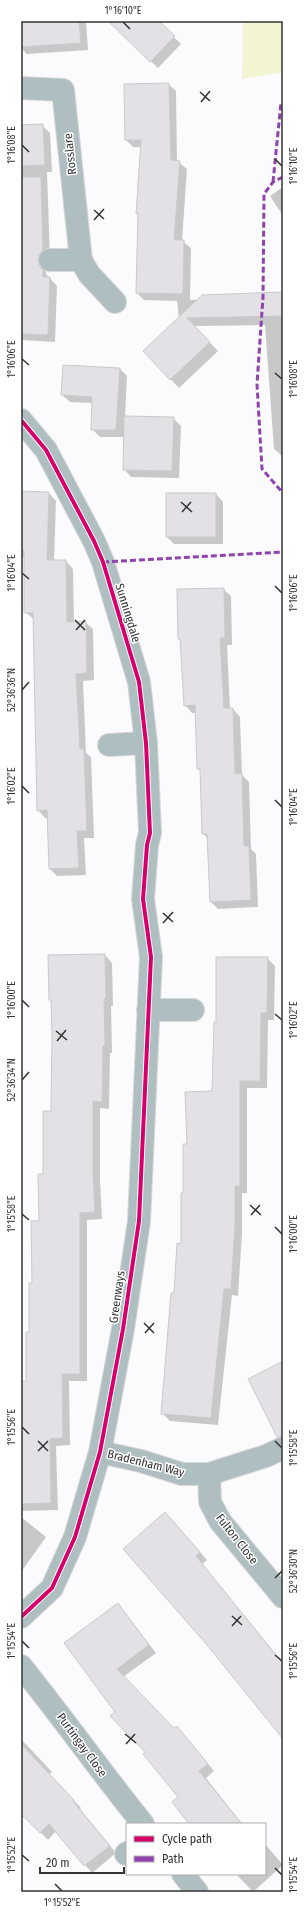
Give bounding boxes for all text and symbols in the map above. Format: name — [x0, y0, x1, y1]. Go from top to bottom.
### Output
text: 1°16'10"E — [105, 5, 142, 17]
text: 1°16'08"E — [6, 126, 18, 164]
street label: Rosslare — [61, 133, 79, 175]
text: 1°16'10"E — [288, 147, 300, 184]
text: 1°16'06"E — [6, 340, 18, 378]
text: 1°16'08"E — [288, 360, 300, 398]
text: 1°16'04"E — [6, 554, 18, 592]
text: 1°16'06"E — [288, 574, 300, 612]
street label: Sunningdale — [112, 582, 144, 644]
text: 52°36'36"N — [6, 668, 18, 712]
text: 1°16'02"E — [6, 767, 18, 805]
text: 1°16'04"E — [288, 788, 300, 826]
text: 1°16'00"E — [6, 981, 18, 1019]
text: 1°16'02"E — [288, 1001, 300, 1039]
text: 52°36'34"N — [6, 1058, 18, 1102]
text: 1°15'58"E — [6, 1195, 18, 1232]
text: 1°16'00"E — [288, 1215, 300, 1253]
street label: Greenways — [106, 1270, 128, 1324]
text: 1°15'56"E — [6, 1408, 18, 1445]
text: 1°15'58"E — [288, 1429, 300, 1466]
street label: Bradenham Way — [106, 1447, 187, 1479]
street label: Fulton Close — [213, 1511, 261, 1567]
text: 52°36'30"N — [288, 1549, 300, 1593]
text: 1°15'54"E — [6, 1623, 18, 1659]
text: 1°15'56"E — [288, 1642, 300, 1679]
street label: Purtingay Close — [54, 1710, 110, 1780]
legend — [126, 1823, 266, 1875]
text: Cycle path — [162, 1832, 212, 1846]
text: 1°15'52"E — [6, 1837, 18, 1873]
scale bar — [40, 1849, 124, 1875]
text: Path — [162, 1852, 184, 1866]
text: 20 m — [46, 1856, 70, 1870]
text: 1°15'54"E — [288, 1857, 300, 1893]
text: 1°15'52"E — [44, 1897, 80, 1909]

